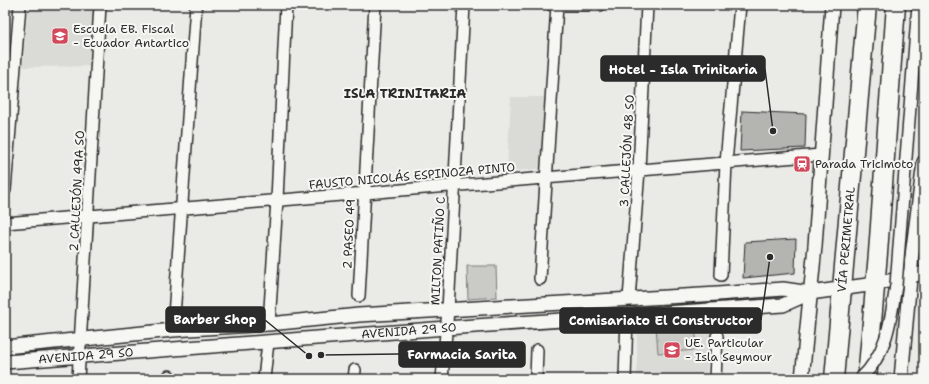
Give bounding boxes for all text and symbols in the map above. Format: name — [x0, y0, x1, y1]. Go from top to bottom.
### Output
place label: Escuela EB. Fiscal - Ecuador Antartico — [73, 21, 189, 51]
school or university icon: Escuela EB. Fiscal - Ecuador Antartico — [50, 26, 70, 46]
callout: Hotel - Isla Trinitaria — [601, 56, 765, 81]
text: Hotel - Isla Trinitaria — [609, 61, 757, 78]
district label: ISLA TRINITARIA — [344, 85, 466, 102]
street label: 3 CALLEJÓN 48 SO — [616, 94, 638, 208]
street label: 2 CALLEJÓN 49A SO — [66, 130, 88, 252]
station icon: Parada Tricimoto — [792, 154, 812, 174]
place label: Parada Tricimoto — [815, 156, 913, 172]
street label: FAUSTO NICOLÁS ESPINOZA PINTO — [308, 159, 516, 193]
street label: VÍA PERIMETRAL — [834, 186, 859, 293]
street label: MILTON PATIÑO C — [427, 196, 449, 306]
street label: 2 PASEO 49 — [339, 198, 359, 270]
callout: Barber Shop — [166, 307, 265, 332]
callout: Comisariato El Constructor — [560, 308, 761, 333]
text: Barber Shop — [173, 311, 257, 328]
text: Comisariato El Constructor — [569, 312, 753, 329]
street label: AVENIDA 29 SO — [361, 319, 457, 343]
place label: UE. Particular - Isla Seymour — [685, 335, 773, 365]
school or university icon: UE. Particular - Isla Seymour — [662, 340, 682, 360]
callout: Farmacia Sarita — [399, 342, 525, 367]
street label: AVENIDA 29 SO — [38, 344, 134, 367]
text: Farmacia Sarita — [407, 346, 517, 363]

